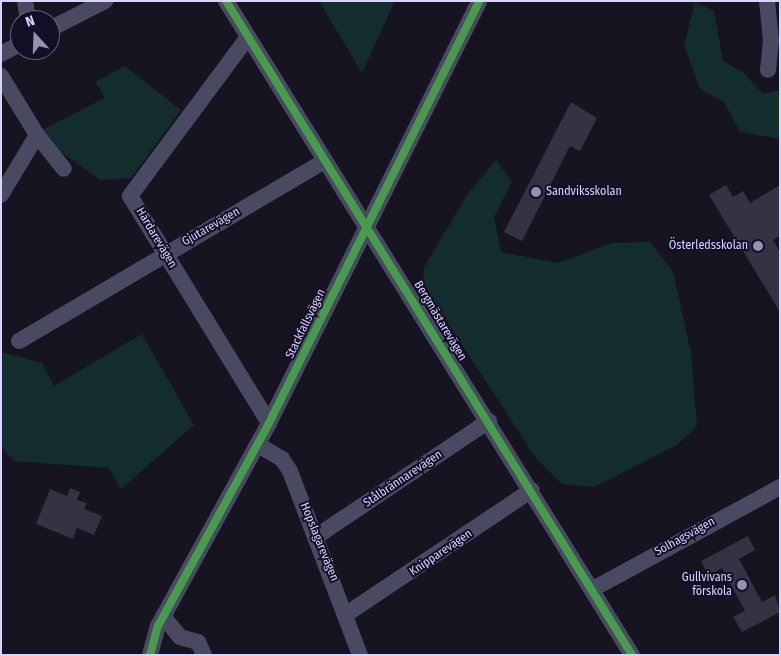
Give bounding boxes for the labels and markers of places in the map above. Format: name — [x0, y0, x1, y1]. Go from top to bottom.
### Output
place label: Sandviksskolan — [546, 185, 622, 199]
marker: Sandviksskolan — [530, 186, 542, 198]
place label: Österledsskolan — [669, 239, 748, 253]
marker: Österledsskolan — [752, 240, 764, 252]
place label: Gullvivans förskola — [682, 571, 732, 599]
marker: Gullvivans förskola — [736, 579, 748, 591]

